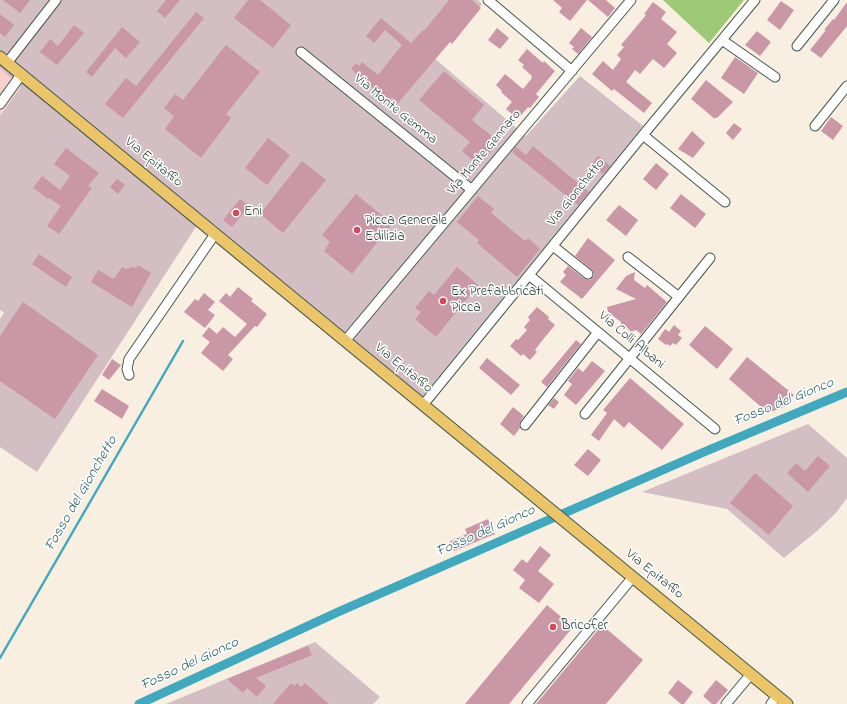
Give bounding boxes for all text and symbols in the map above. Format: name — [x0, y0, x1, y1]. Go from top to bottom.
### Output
street label: Via Monte Gemma — [350, 71, 440, 149]
street label: Via Monte Gennaro — [444, 107, 526, 199]
street label: Via Epitaffio — [121, 135, 185, 191]
street label: Via Gionchetto — [545, 156, 609, 230]
place label: Eni — [244, 205, 262, 221]
marker: Eni — [231, 208, 241, 218]
place label: Picca Generale Edilizia — [365, 214, 447, 246]
marker: Picca Generale Edilizia — [352, 225, 362, 235]
place label: Ex Prefabbricati Picca — [451, 285, 543, 318]
marker: Ex Prefabbricati Picca — [438, 296, 448, 306]
street label: Via Colli Albani — [594, 308, 668, 374]
street label: Via Epitaffio — [371, 341, 435, 397]
water label: Fosso del Gionco — [731, 375, 837, 431]
water label: Fosso del Gionchetto — [42, 433, 122, 555]
water label: Fosso del Gionco — [434, 502, 538, 562]
street label: Via Epitaffio — [622, 547, 686, 603]
place label: Bricofer — [561, 619, 608, 635]
marker: Bricofer — [548, 622, 558, 632]
water label: Fosso del Gionco — [138, 634, 242, 696]

